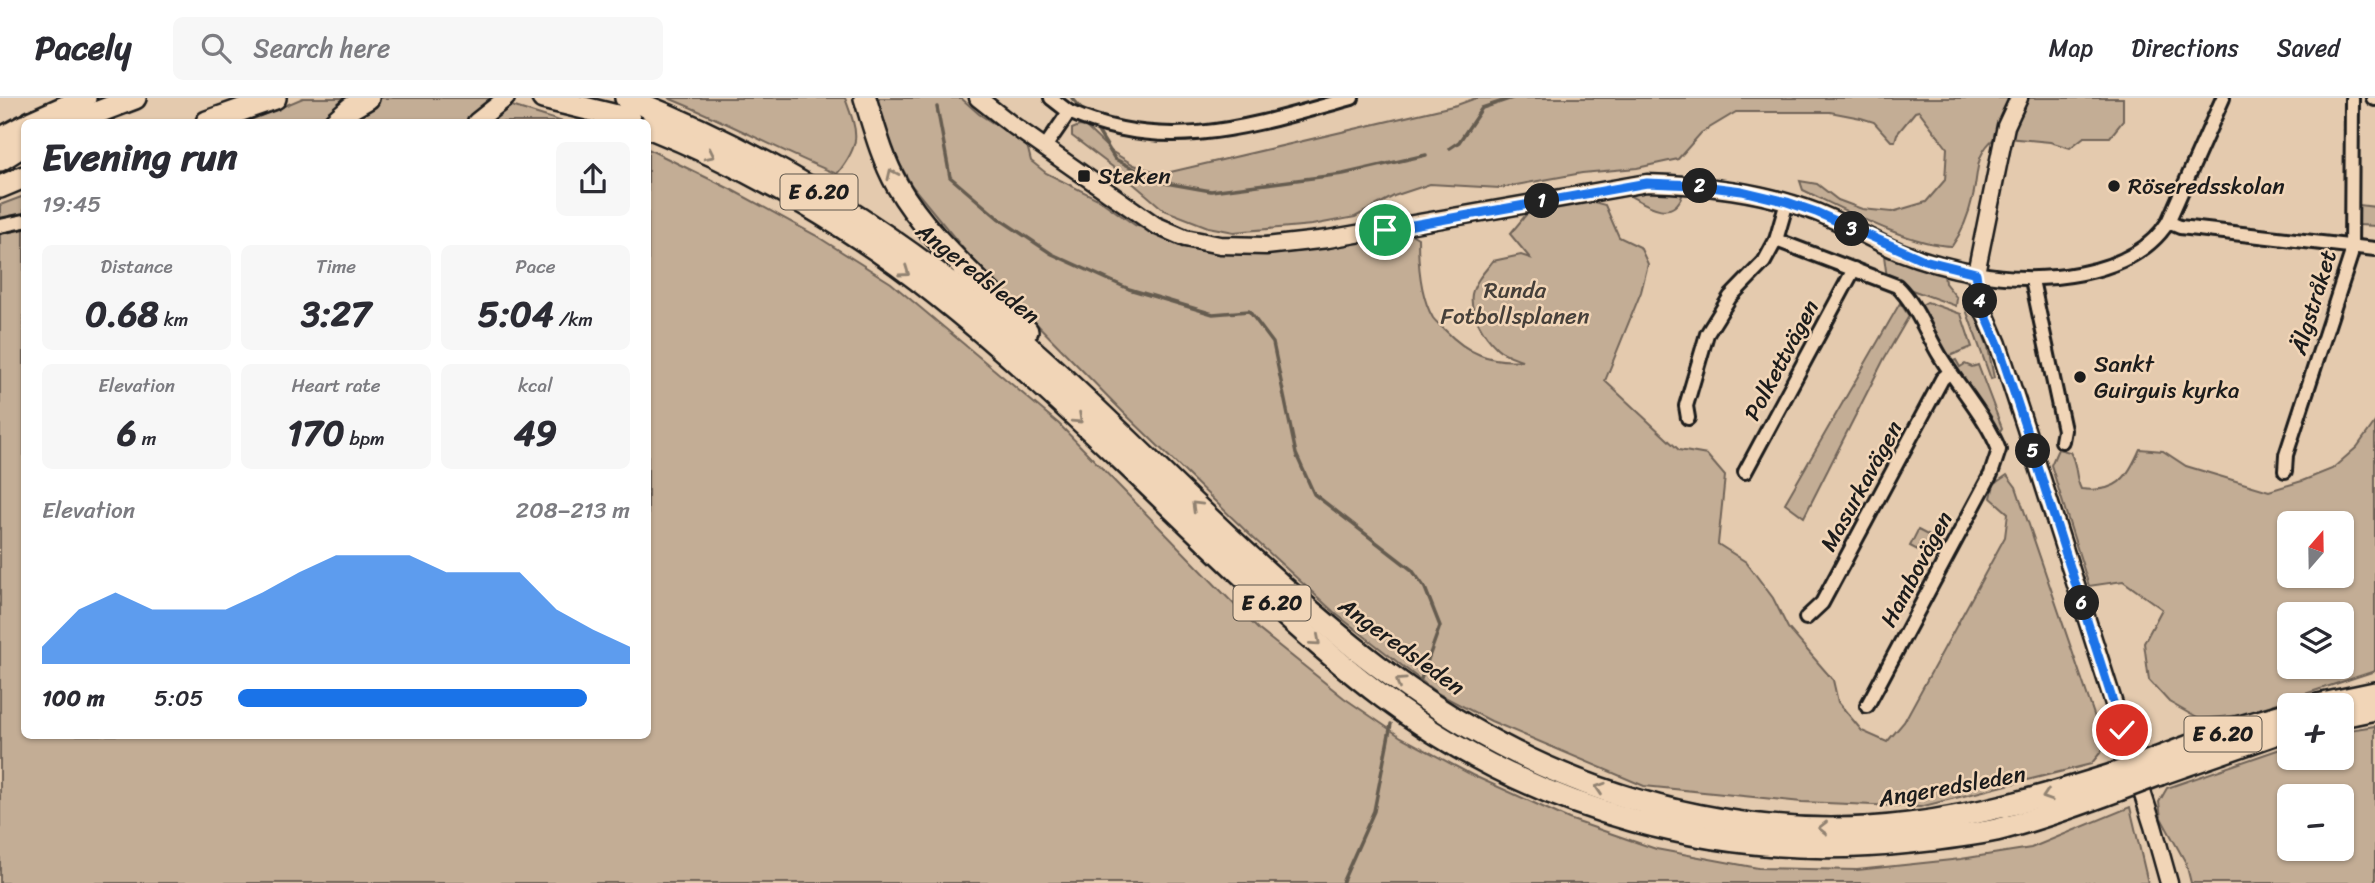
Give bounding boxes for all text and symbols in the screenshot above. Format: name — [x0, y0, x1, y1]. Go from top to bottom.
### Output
search box — [173, 17, 663, 80]
text: Pacely — [35, 19, 131, 77]
text: Search here — [253, 25, 390, 71]
text: Map — [2049, 27, 2093, 69]
text: Directions — [2131, 27, 2239, 69]
text: Saved — [2277, 27, 2340, 69]
icon: search — [197, 29, 235, 67]
text: Evening run — [42, 124, 238, 191]
button: share — [556, 142, 630, 216]
one-way arrow — [703, 147, 715, 161]
place label: Steken — [1098, 156, 1171, 197]
place label: Röseredsskolan — [2128, 166, 2285, 207]
marker: Steken — [1076, 168, 1092, 184]
pin: 2 — [1682, 168, 1718, 204]
one-way arrow — [887, 169, 901, 181]
text: 2 — [1694, 169, 1705, 202]
road number: E 6.20 — [780, 174, 858, 210]
marker: Röseredsskolan — [2106, 178, 2122, 194]
text: 19:45 — [42, 184, 101, 225]
pin: 1 — [1524, 184, 1560, 218]
text: 1 — [1537, 184, 1546, 217]
pin — [1355, 200, 1415, 260]
street label: Angeredsleden — [906, 211, 1049, 335]
icon: arrive — [1366, 211, 1404, 249]
pin: 3 — [1834, 212, 1870, 246]
text: 3 — [1846, 212, 1857, 245]
street label: Älgstråket — [2278, 245, 2349, 361]
text: Distance — [101, 250, 173, 283]
text: Time — [316, 250, 356, 283]
text: Pace — [515, 250, 555, 283]
one-way arrow — [897, 264, 910, 276]
park label: Runda Fotbollsplanen — [1441, 270, 1590, 337]
text: 0.68 — [85, 283, 159, 345]
text: 3:27 — [301, 283, 371, 345]
text: 5:04 — [478, 283, 554, 345]
pin: 4 — [1962, 284, 1997, 318]
text: 4 — [1974, 284, 1985, 317]
street label: Polkettvägen — [1732, 292, 1831, 428]
text: km — [159, 303, 188, 336]
text: /km — [554, 303, 593, 336]
place label: Sankt Guirguis kyrka — [2094, 344, 2239, 411]
text: Elevation — [98, 369, 175, 402]
text: Heart rate — [291, 369, 381, 402]
text: kcal — [518, 369, 553, 402]
marker: Sankt Guirguis kyrka — [2072, 369, 2088, 385]
text: 6 — [117, 402, 137, 464]
text: 170 — [287, 402, 345, 464]
text: 49 — [514, 402, 557, 464]
one-way arrow — [1070, 410, 1083, 423]
street label: Masurkavägen — [1808, 413, 1915, 559]
text: m — [137, 422, 156, 455]
text: bpm — [345, 422, 385, 455]
pin: 5 — [2016, 434, 2050, 468]
text: 5 — [2027, 434, 2038, 467]
text: Elevation — [42, 490, 135, 531]
text: 208–213 m — [516, 490, 630, 531]
one-way arrow — [1192, 501, 1205, 514]
street label: Hambovägen — [1869, 504, 1964, 635]
north arrow — [2277, 511, 2354, 588]
map controls — [2277, 511, 2354, 861]
street label: Angeredsleden — [1329, 585, 1474, 707]
road number: E 6.20 — [1234, 586, 1310, 620]
pin: 6 — [2064, 586, 2100, 620]
text: 6 — [2076, 586, 2087, 619]
button: layers — [2277, 602, 2354, 679]
one-way arrow — [1307, 633, 1320, 645]
one-way arrow — [1395, 677, 1408, 690]
text: 100 m — [42, 678, 105, 719]
text: 5:05 — [154, 678, 204, 719]
button: + — [2277, 693, 2354, 770]
pin — [2092, 700, 2152, 760]
icon: check — [2103, 711, 2141, 749]
road number: E 6.20 — [2184, 716, 2262, 752]
street label: Angeredsleden — [1874, 753, 2029, 820]
one-way arrow — [1594, 782, 1606, 796]
button: − — [2277, 784, 2354, 861]
one-way arrow — [2041, 788, 2054, 802]
one-way arrow — [1817, 820, 1828, 835]

